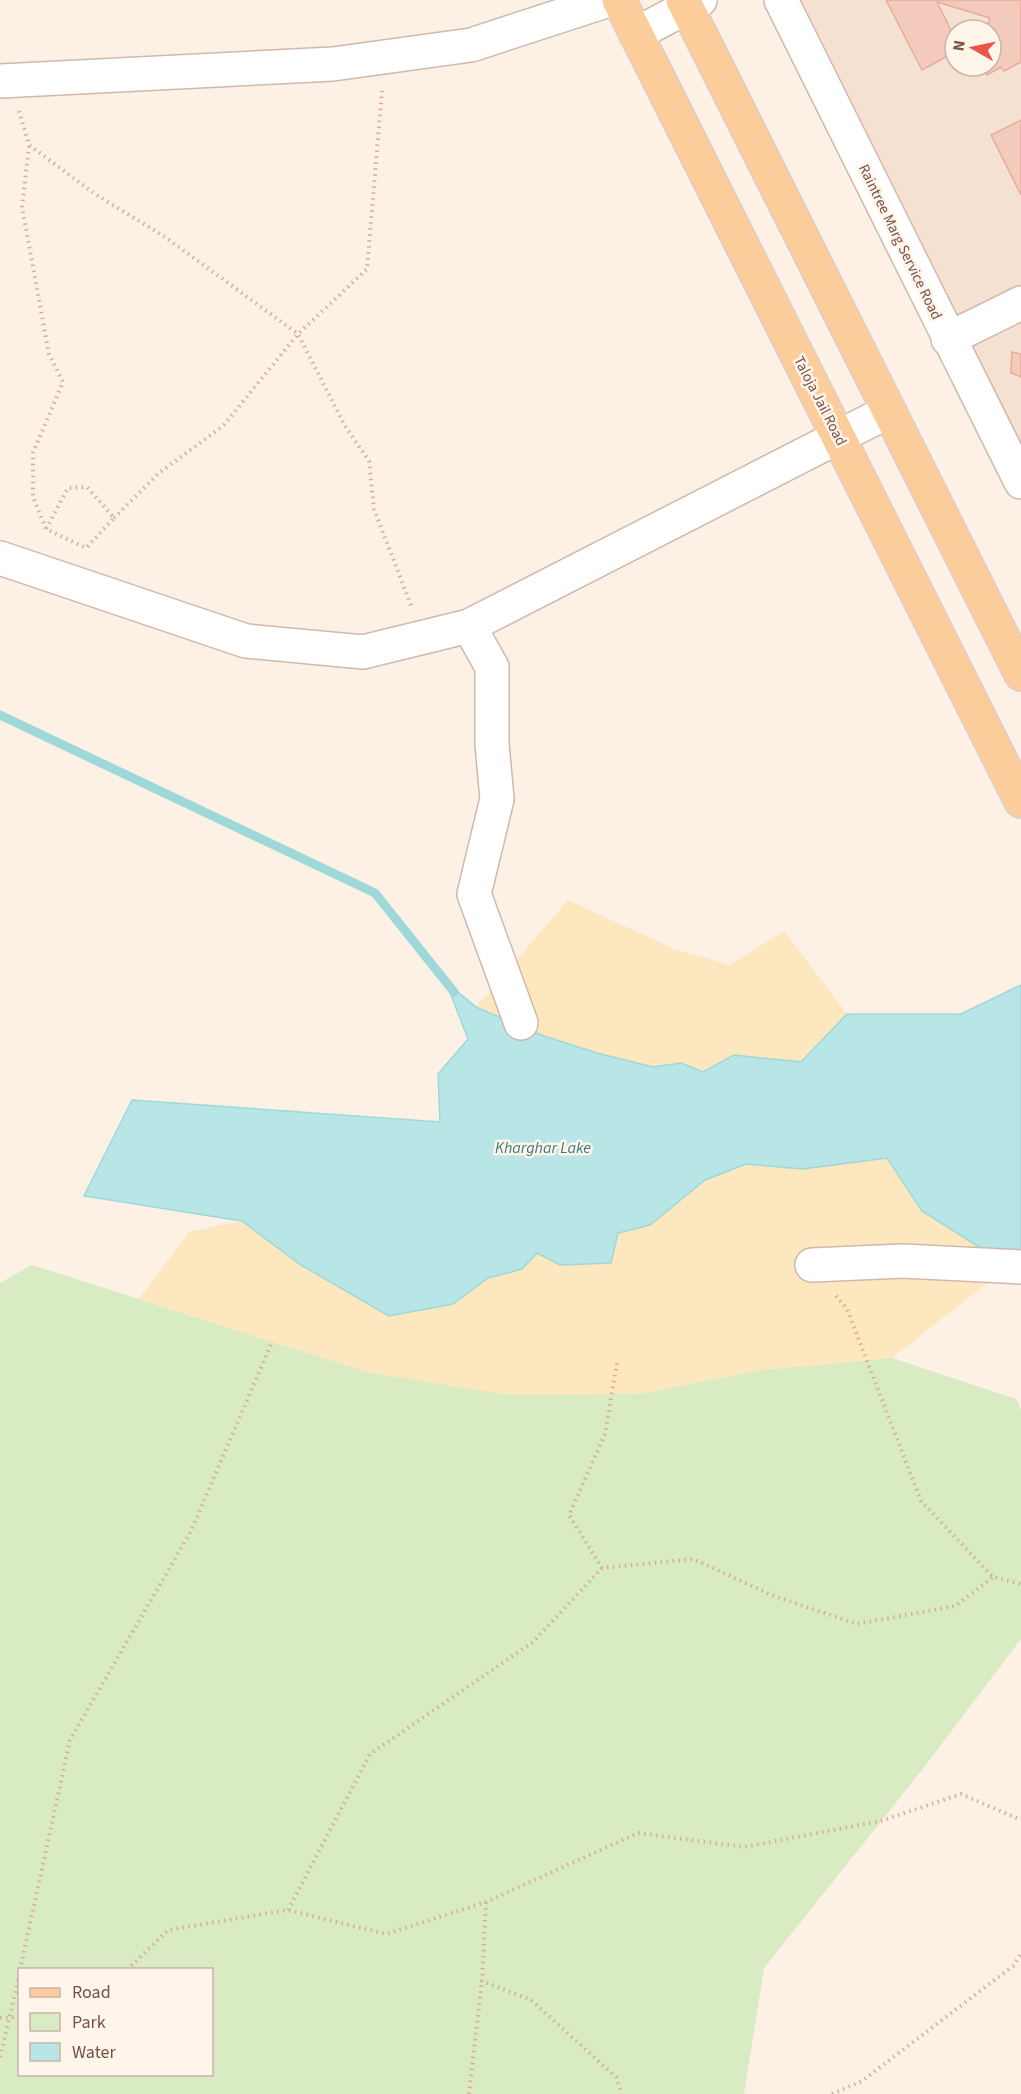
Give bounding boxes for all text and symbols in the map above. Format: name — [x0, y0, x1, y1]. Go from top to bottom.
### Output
north arrow — [943, 18, 1003, 78]
text: N — [947, 39, 971, 53]
street label: Raintree Marg Service Road — [853, 161, 947, 323]
street label: Taloja Jail Road — [788, 352, 852, 450]
water label: Kharghar Lake — [495, 1137, 591, 1159]
legend — [18, 1968, 213, 2076]
text: Road — [72, 1980, 111, 2005]
text: Park — [72, 2010, 106, 2035]
text: Water — [72, 2040, 116, 2065]

